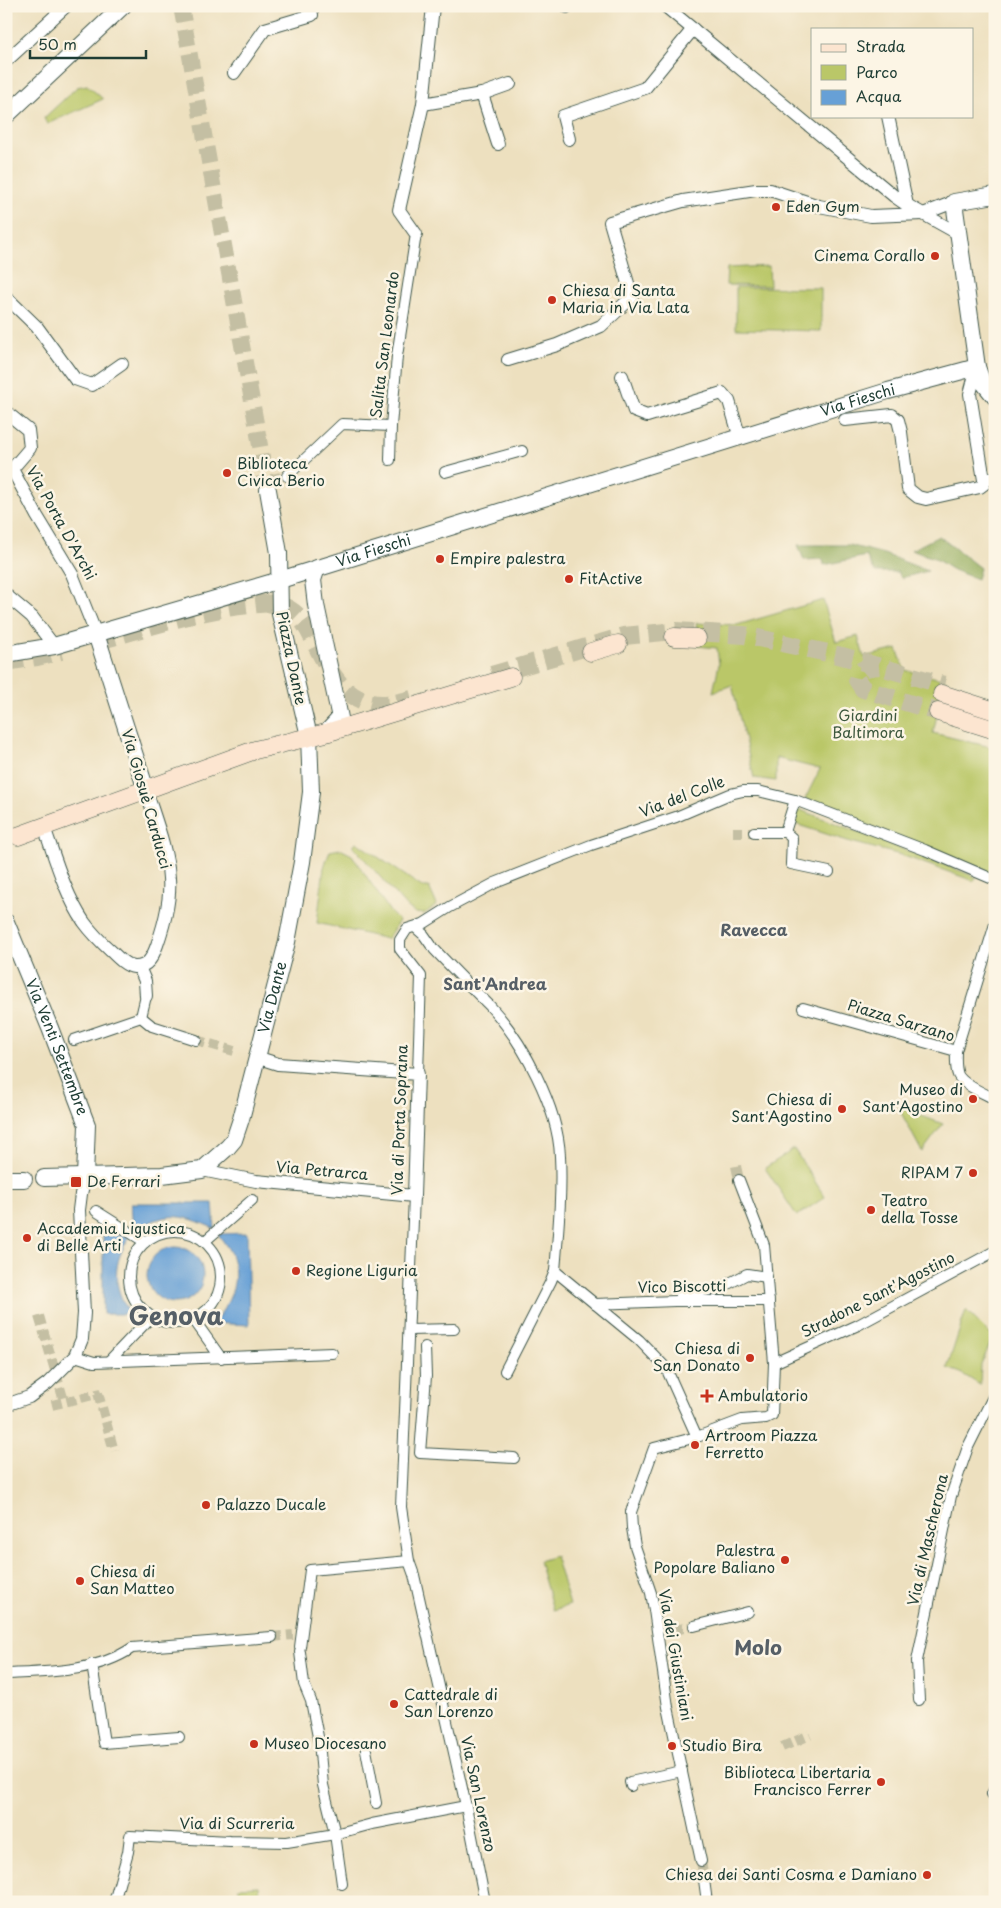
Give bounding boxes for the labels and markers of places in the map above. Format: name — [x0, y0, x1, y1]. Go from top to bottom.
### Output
place label: Eden Gym — [786, 194, 860, 217]
marker: Eden Gym — [770, 201, 782, 213]
place label: Cinema Corallo — [814, 243, 925, 266]
marker: Cinema Corallo — [929, 250, 941, 262]
place label: Chiesa di Santa Maria in Via Lata — [562, 278, 690, 318]
marker: Chiesa di Santa Maria in Via Lata — [546, 294, 558, 306]
place label: Biblioteca Civica Berio — [237, 451, 325, 491]
marker: Biblioteca Civica Berio — [221, 467, 233, 479]
place label: Empire palestra — [450, 546, 566, 569]
marker: Empire palestra — [434, 553, 446, 565]
place label: FitActive — [579, 566, 642, 589]
marker: FitActive — [563, 573, 575, 585]
place label: Museo di Sant'Agostino — [862, 1077, 963, 1117]
place label: Chiesa di Sant'Agostino — [731, 1087, 832, 1127]
marker: Museo di Sant'Agostino — [967, 1093, 979, 1105]
marker: Chiesa di Sant'Agostino — [836, 1103, 848, 1115]
place label: RIPAM 7 — [901, 1160, 964, 1183]
marker: RIPAM 7 — [967, 1167, 979, 1179]
place label: De Ferrari — [87, 1169, 161, 1192]
marker: De Ferrari — [69, 1175, 83, 1189]
place label: Teatro della Tosse — [881, 1188, 958, 1228]
marker: Teatro della Tosse — [865, 1204, 877, 1216]
place label: Accademia Ligustica di Belle Arti — [37, 1216, 186, 1256]
marker: Accademia Ligustica di Belle Arti — [21, 1232, 33, 1244]
place label: Regione Liguria — [306, 1258, 418, 1281]
marker: Regione Liguria — [290, 1265, 302, 1277]
place label: Chiesa di San Donato — [653, 1336, 740, 1376]
marker: Chiesa di San Donato — [744, 1352, 756, 1364]
place label: Ambulatorio — [718, 1383, 808, 1406]
marker: Ambulatorio — [700, 1389, 714, 1403]
place label: Artroom Piazza Ferretto — [705, 1423, 818, 1463]
marker: Artroom Piazza Ferretto — [689, 1439, 701, 1451]
place label: Palazzo Ducale — [216, 1492, 327, 1515]
marker: Palazzo Ducale — [200, 1499, 212, 1511]
place label: Palestra Popolare Baliano — [653, 1538, 776, 1578]
marker: Palestra Popolare Baliano — [779, 1554, 791, 1566]
place label: Chiesa di San Matteo — [90, 1559, 175, 1599]
marker: Chiesa di San Matteo — [74, 1575, 86, 1587]
place label: Cattedrale di San Lorenzo — [404, 1682, 498, 1722]
marker: Cattedrale di San Lorenzo — [388, 1698, 400, 1710]
place label: Museo Diocesano — [264, 1731, 387, 1754]
place label: Studio Bira — [682, 1733, 763, 1756]
marker: Museo Diocesano — [248, 1738, 260, 1750]
marker: Studio Bira — [666, 1740, 678, 1752]
place label: Biblioteca Libertaria Francisco Ferrer — [724, 1760, 872, 1800]
marker: Biblioteca Libertaria Francisco Ferrer — [875, 1776, 887, 1788]
place label: Chiesa dei Santi Cosma e Damiano — [665, 1862, 917, 1885]
marker: Chiesa dei Santi Cosma e Damiano — [921, 1869, 933, 1881]

